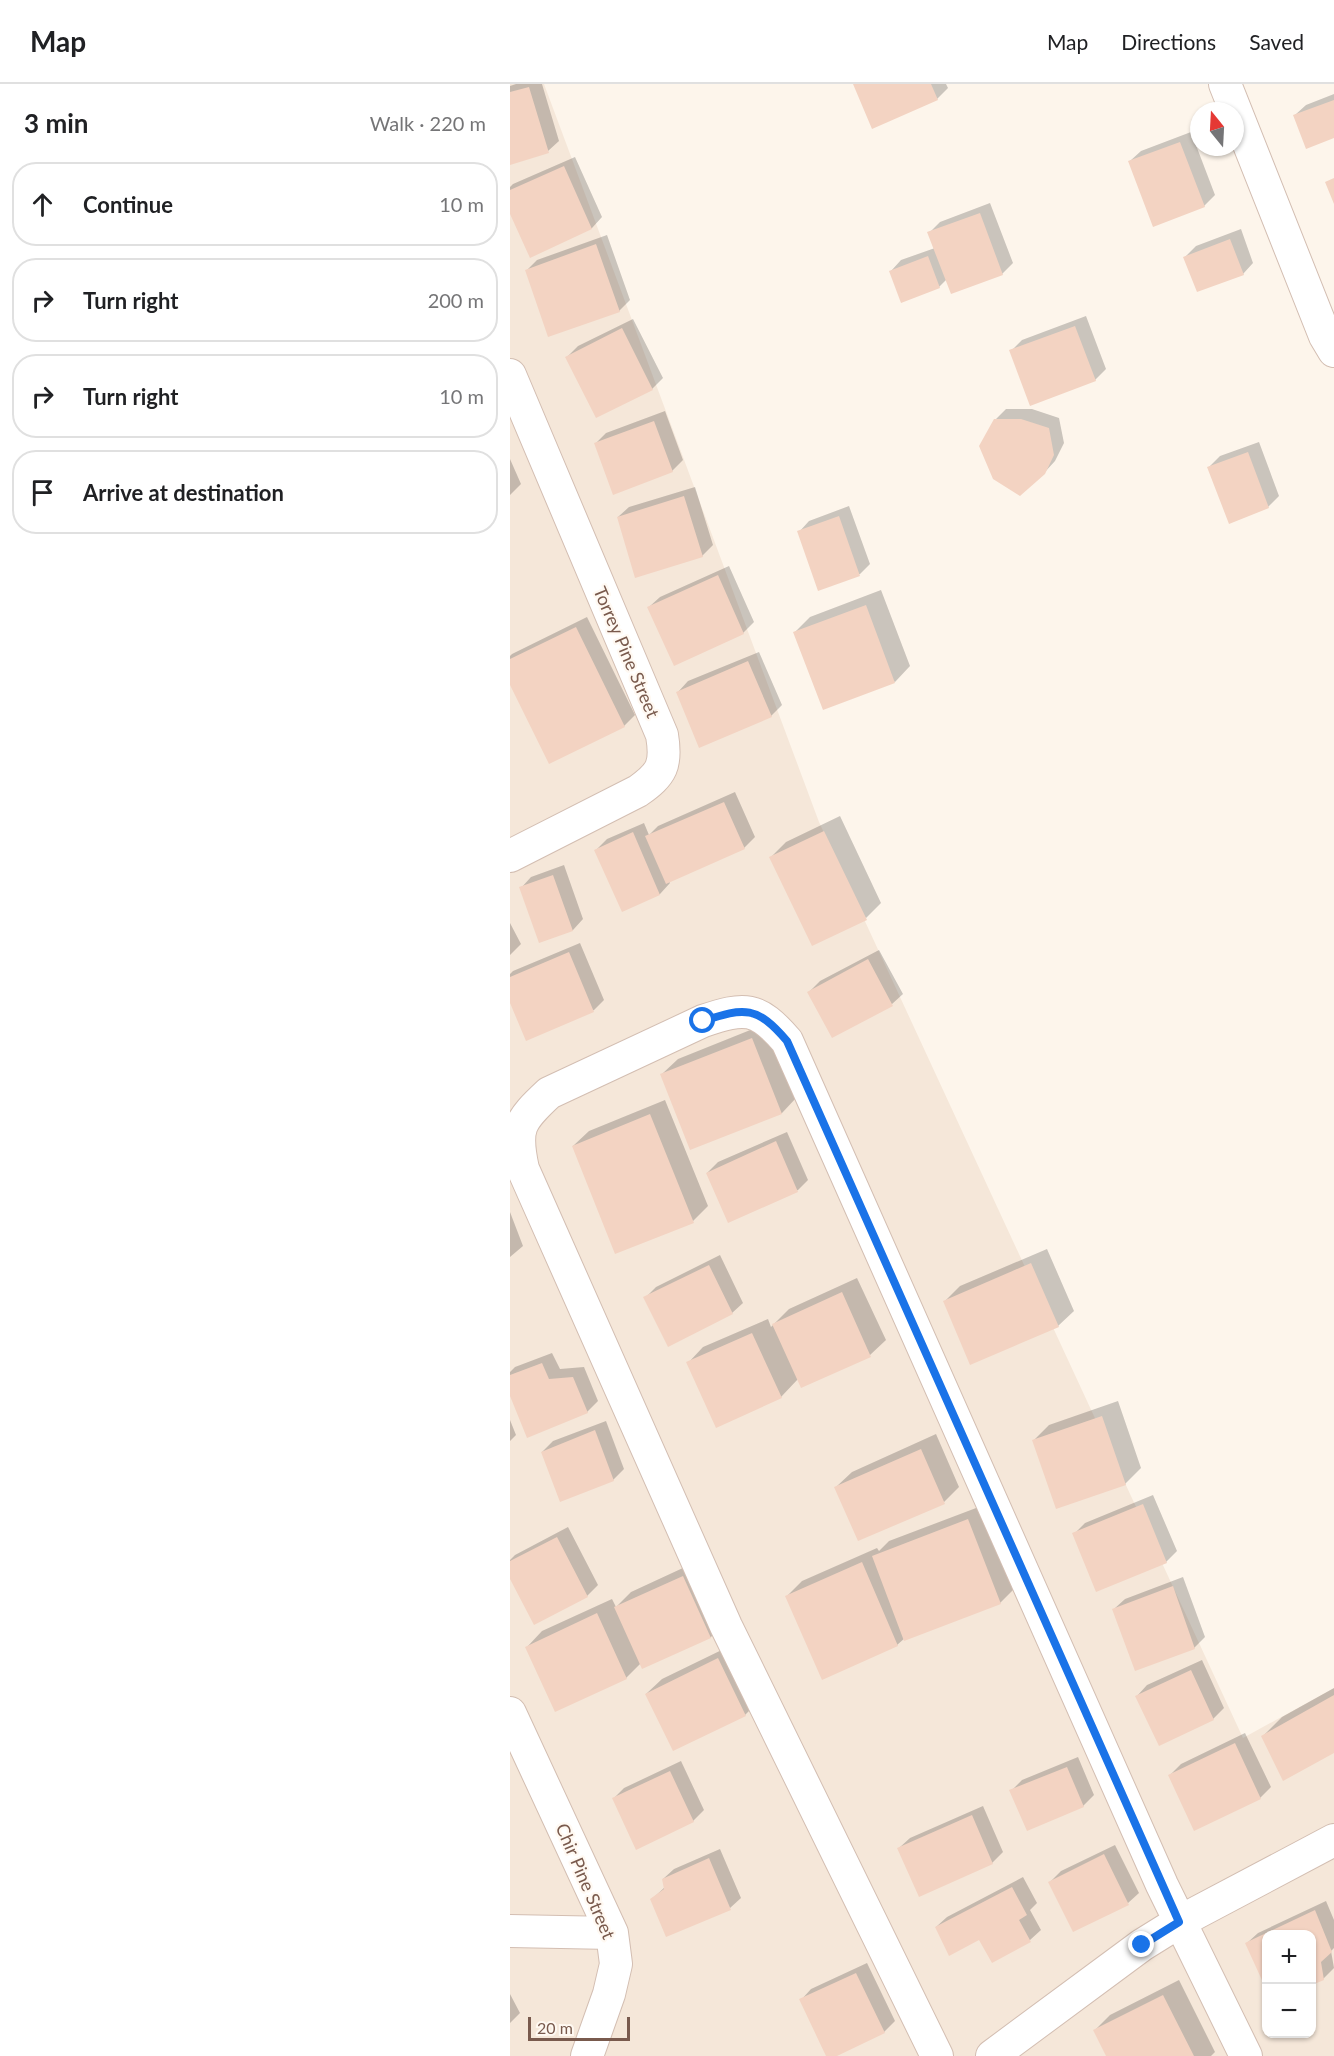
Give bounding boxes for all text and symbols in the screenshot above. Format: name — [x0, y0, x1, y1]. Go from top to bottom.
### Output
text: Map — [30, 24, 86, 58]
text: Map — [1047, 29, 1088, 54]
text: Directions — [1121, 29, 1216, 54]
text: Saved — [1249, 29, 1304, 54]
north arrow — [1190, 102, 1244, 156]
text: 3 min — [24, 107, 88, 139]
text: Walk · 220 m — [370, 111, 486, 135]
icon: ahead — [26, 188, 59, 221]
text: Continue — [83, 191, 173, 218]
text: 10 m — [439, 192, 484, 216]
icon: right — [26, 284, 59, 317]
text: Turn right — [83, 287, 178, 314]
text: 200 m — [428, 288, 484, 312]
icon: right — [26, 380, 59, 413]
text: Turn right — [83, 383, 178, 410]
text: 10 m — [439, 384, 484, 408]
icon: arrive — [26, 476, 59, 509]
text: Arrive at destination — [83, 479, 284, 506]
street label: Torrey Pine Street — [589, 583, 665, 722]
route start — [689, 1007, 715, 1033]
street label: Chir Pine Street — [552, 1820, 621, 1943]
map controls — [1262, 1930, 1316, 2038]
button: + — [1262, 1930, 1316, 1984]
route end — [1128, 1931, 1154, 1957]
button: − — [1262, 1984, 1316, 2038]
scale bar — [528, 2014, 630, 2042]
text: 20 m — [537, 2018, 573, 2037]

